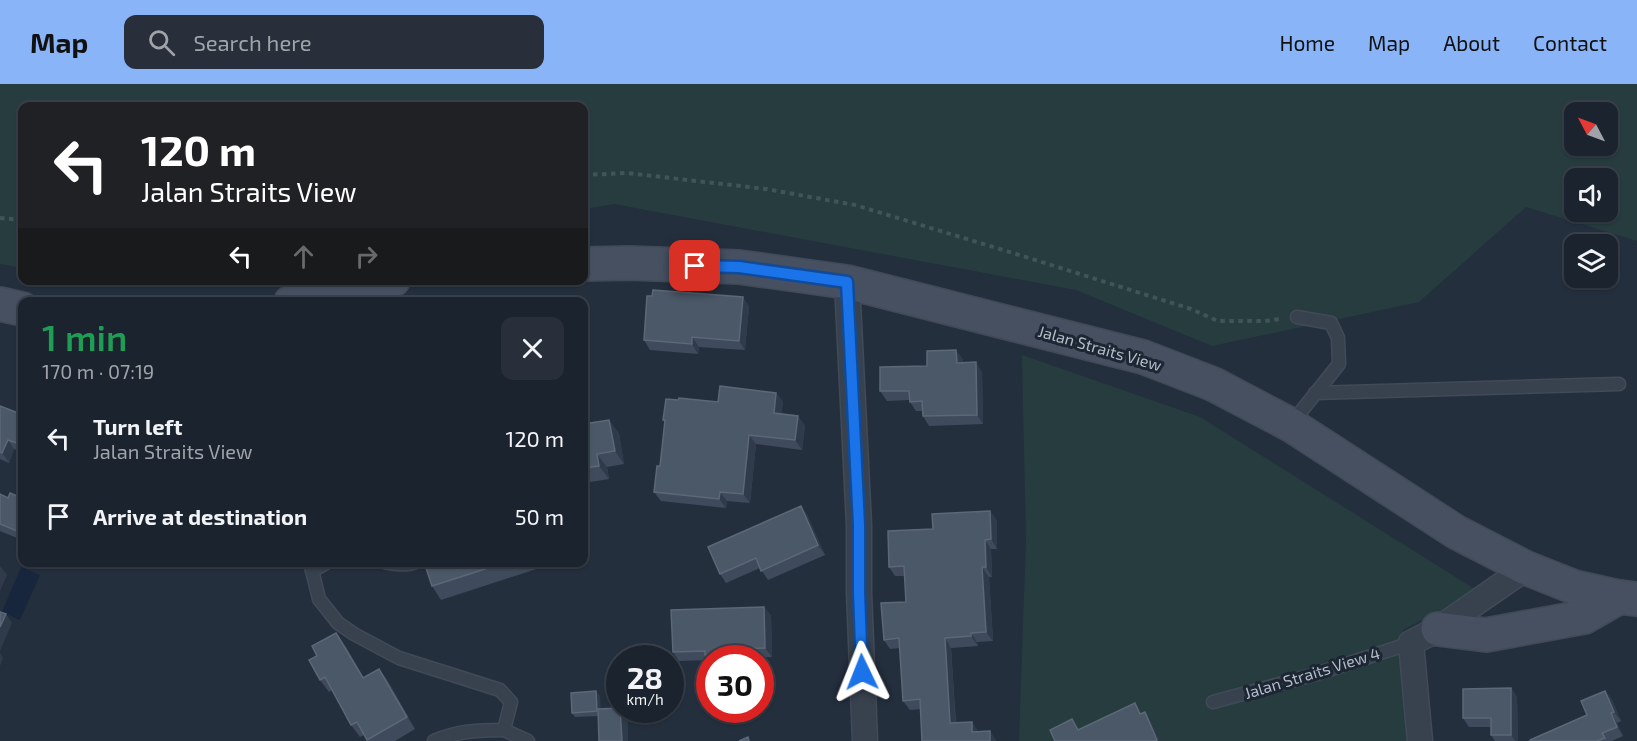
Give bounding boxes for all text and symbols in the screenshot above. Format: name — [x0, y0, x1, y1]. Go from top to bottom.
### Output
search box — [124, 15, 544, 69]
text: Map — [30, 25, 88, 59]
icon: search — [145, 26, 178, 59]
text: Search here — [193, 29, 312, 55]
text: Home — [1279, 30, 1335, 55]
text: Map — [1368, 30, 1410, 55]
text: About — [1443, 30, 1500, 55]
text: Contact — [1533, 30, 1607, 55]
north arrow — [1564, 102, 1618, 156]
map controls — [1564, 102, 1618, 288]
text: 120 m — [141, 124, 256, 174]
icon: left — [42, 126, 120, 204]
button: sound — [1564, 168, 1618, 222]
text: Jalan Straits View — [141, 175, 356, 207]
button: layers — [1564, 234, 1618, 288]
icon: left — [224, 240, 257, 273]
icon: ahead — [287, 240, 320, 273]
icon: right — [350, 240, 383, 273]
pin — [669, 240, 720, 291]
icon: arrive — [678, 249, 711, 282]
text: 1 min — [42, 315, 127, 358]
button: close — [501, 317, 564, 380]
street label: Jalan Straits View — [1036, 321, 1164, 374]
text: 170 m · 07:19 — [42, 359, 154, 383]
text: Turn left — [93, 413, 182, 439]
icon: left — [42, 422, 75, 455]
text: 120 m — [505, 425, 564, 451]
text: Jalan Straits View — [93, 439, 253, 463]
icon: arrive — [42, 500, 75, 533]
text: Arrive at destination — [93, 503, 307, 529]
text: 50 m — [515, 503, 564, 529]
position arrow — [830, 640, 894, 704]
street label: Jalan Straits View 4 — [1242, 643, 1382, 702]
speed limit sign: 30 — [696, 645, 774, 723]
text: 28 — [627, 659, 663, 695]
text: km/h — [626, 690, 664, 708]

